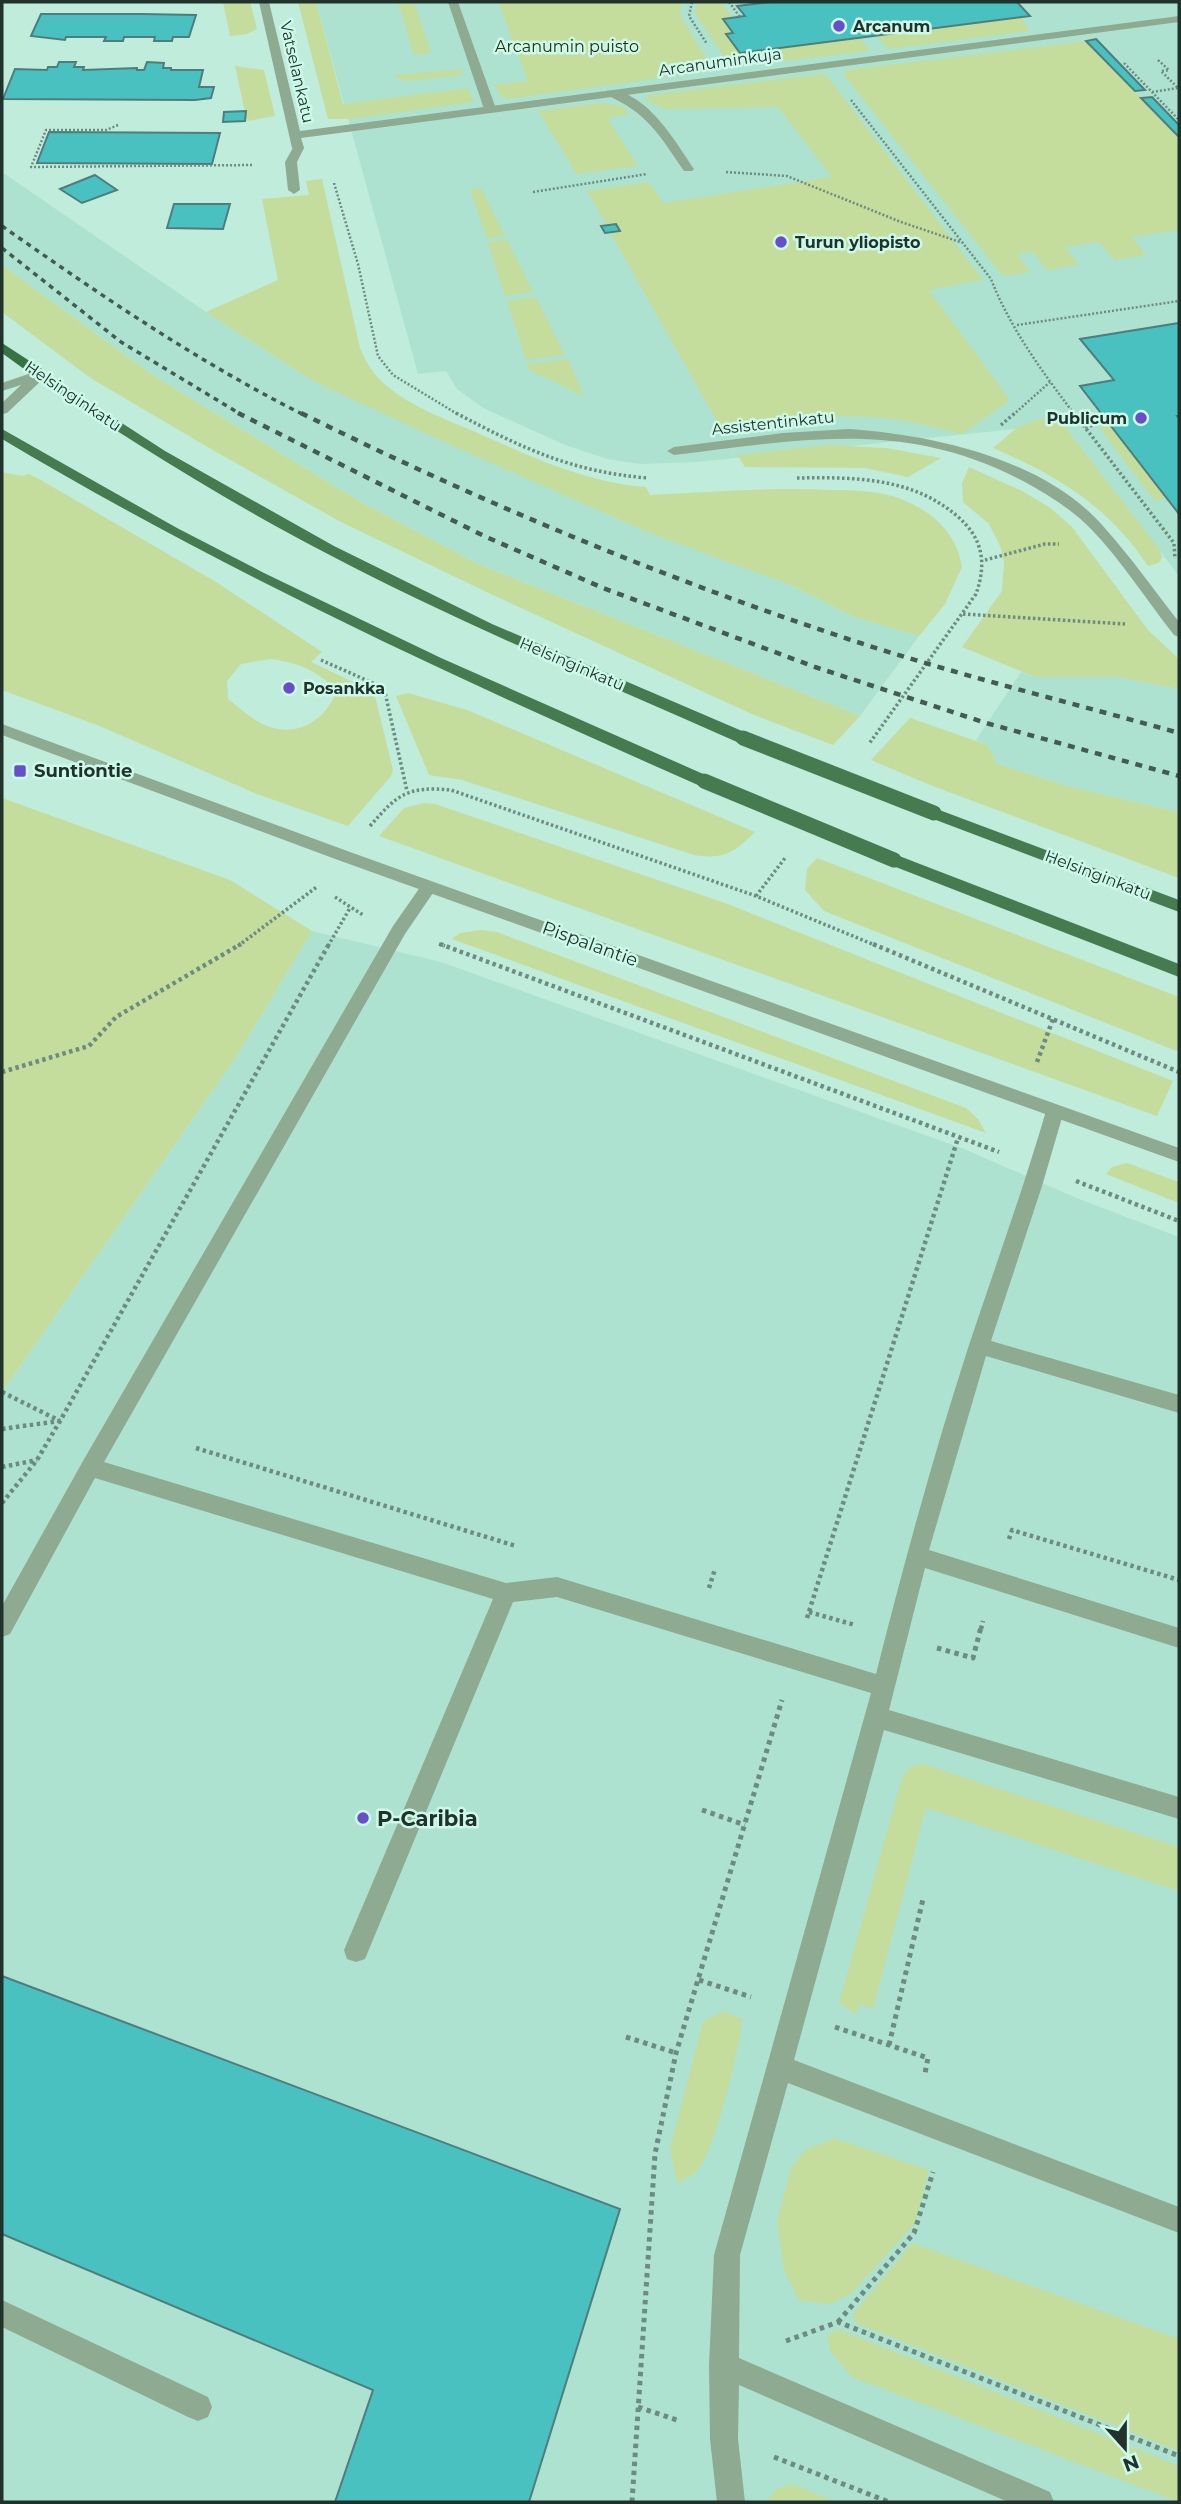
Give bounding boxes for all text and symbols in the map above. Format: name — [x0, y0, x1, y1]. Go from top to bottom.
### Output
place label: Arcanum — [852, 17, 930, 36]
marker: Arcanum — [831, 18, 847, 34]
street label: Vatselankatu — [276, 19, 318, 125]
park label: Arcanumin puisto — [495, 37, 639, 56]
street label: Arcanuminkuja — [657, 44, 783, 80]
place label: Turun yliopisto — [795, 233, 920, 252]
marker: Turun yliopisto — [773, 234, 789, 250]
street label: Helsinginkatu — [21, 357, 125, 435]
street label: Assistentinkatu — [711, 407, 835, 439]
place label: Publicum — [1046, 409, 1127, 428]
marker: Publicum — [1133, 410, 1149, 426]
street label: Helsinginkatu — [517, 633, 627, 695]
place label: Posankka — [303, 679, 385, 698]
marker: Posankka — [281, 680, 297, 696]
place label: Suntiontie — [34, 760, 132, 782]
marker: Suntiontie — [12, 763, 28, 779]
street label: Helsinginkatu — [1042, 846, 1154, 904]
street label: Pispalantie — [539, 917, 641, 971]
place label: P-Caribia — [377, 1806, 478, 1831]
marker: P-Caribia — [355, 1810, 371, 1826]
north arrow — [1090, 2413, 1160, 2483]
text: N — [1120, 2450, 1142, 2477]

